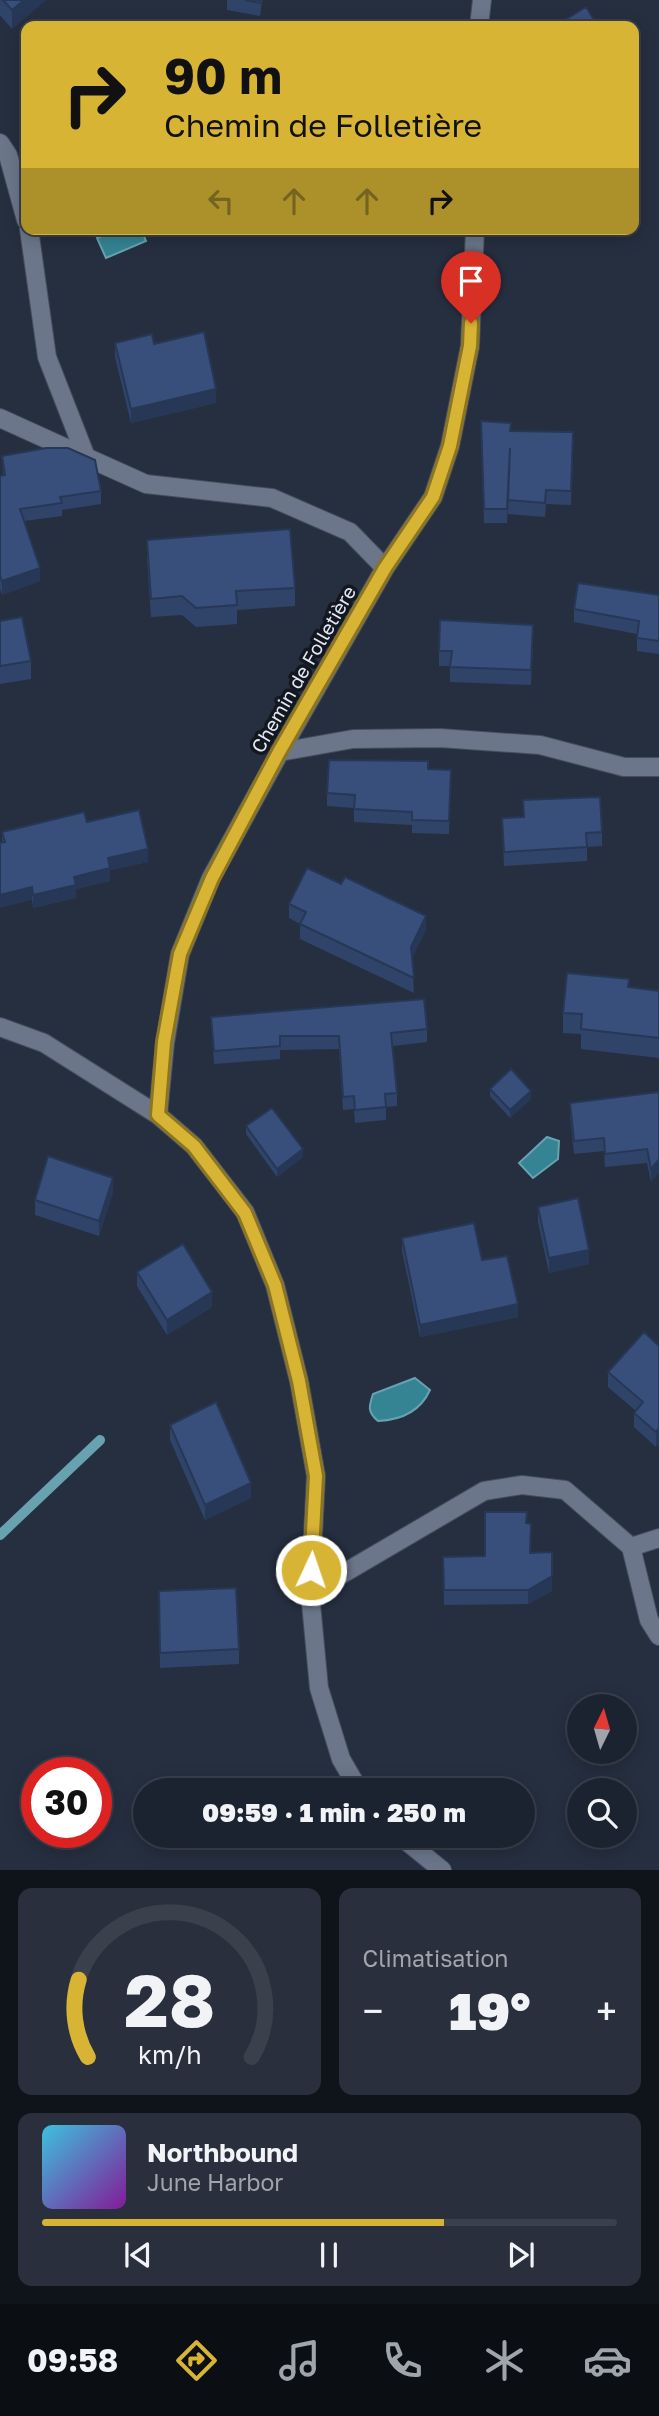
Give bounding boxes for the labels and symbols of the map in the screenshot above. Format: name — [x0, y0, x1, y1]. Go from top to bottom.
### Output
pin — [441, 251, 501, 323]
street label: Chemin de Folletière — [246, 581, 360, 757]
position arrow — [274, 1533, 348, 1607]
north arrow — [567, 1694, 637, 1764]
speed limit sign: 30 — [21, 1757, 112, 1848]

